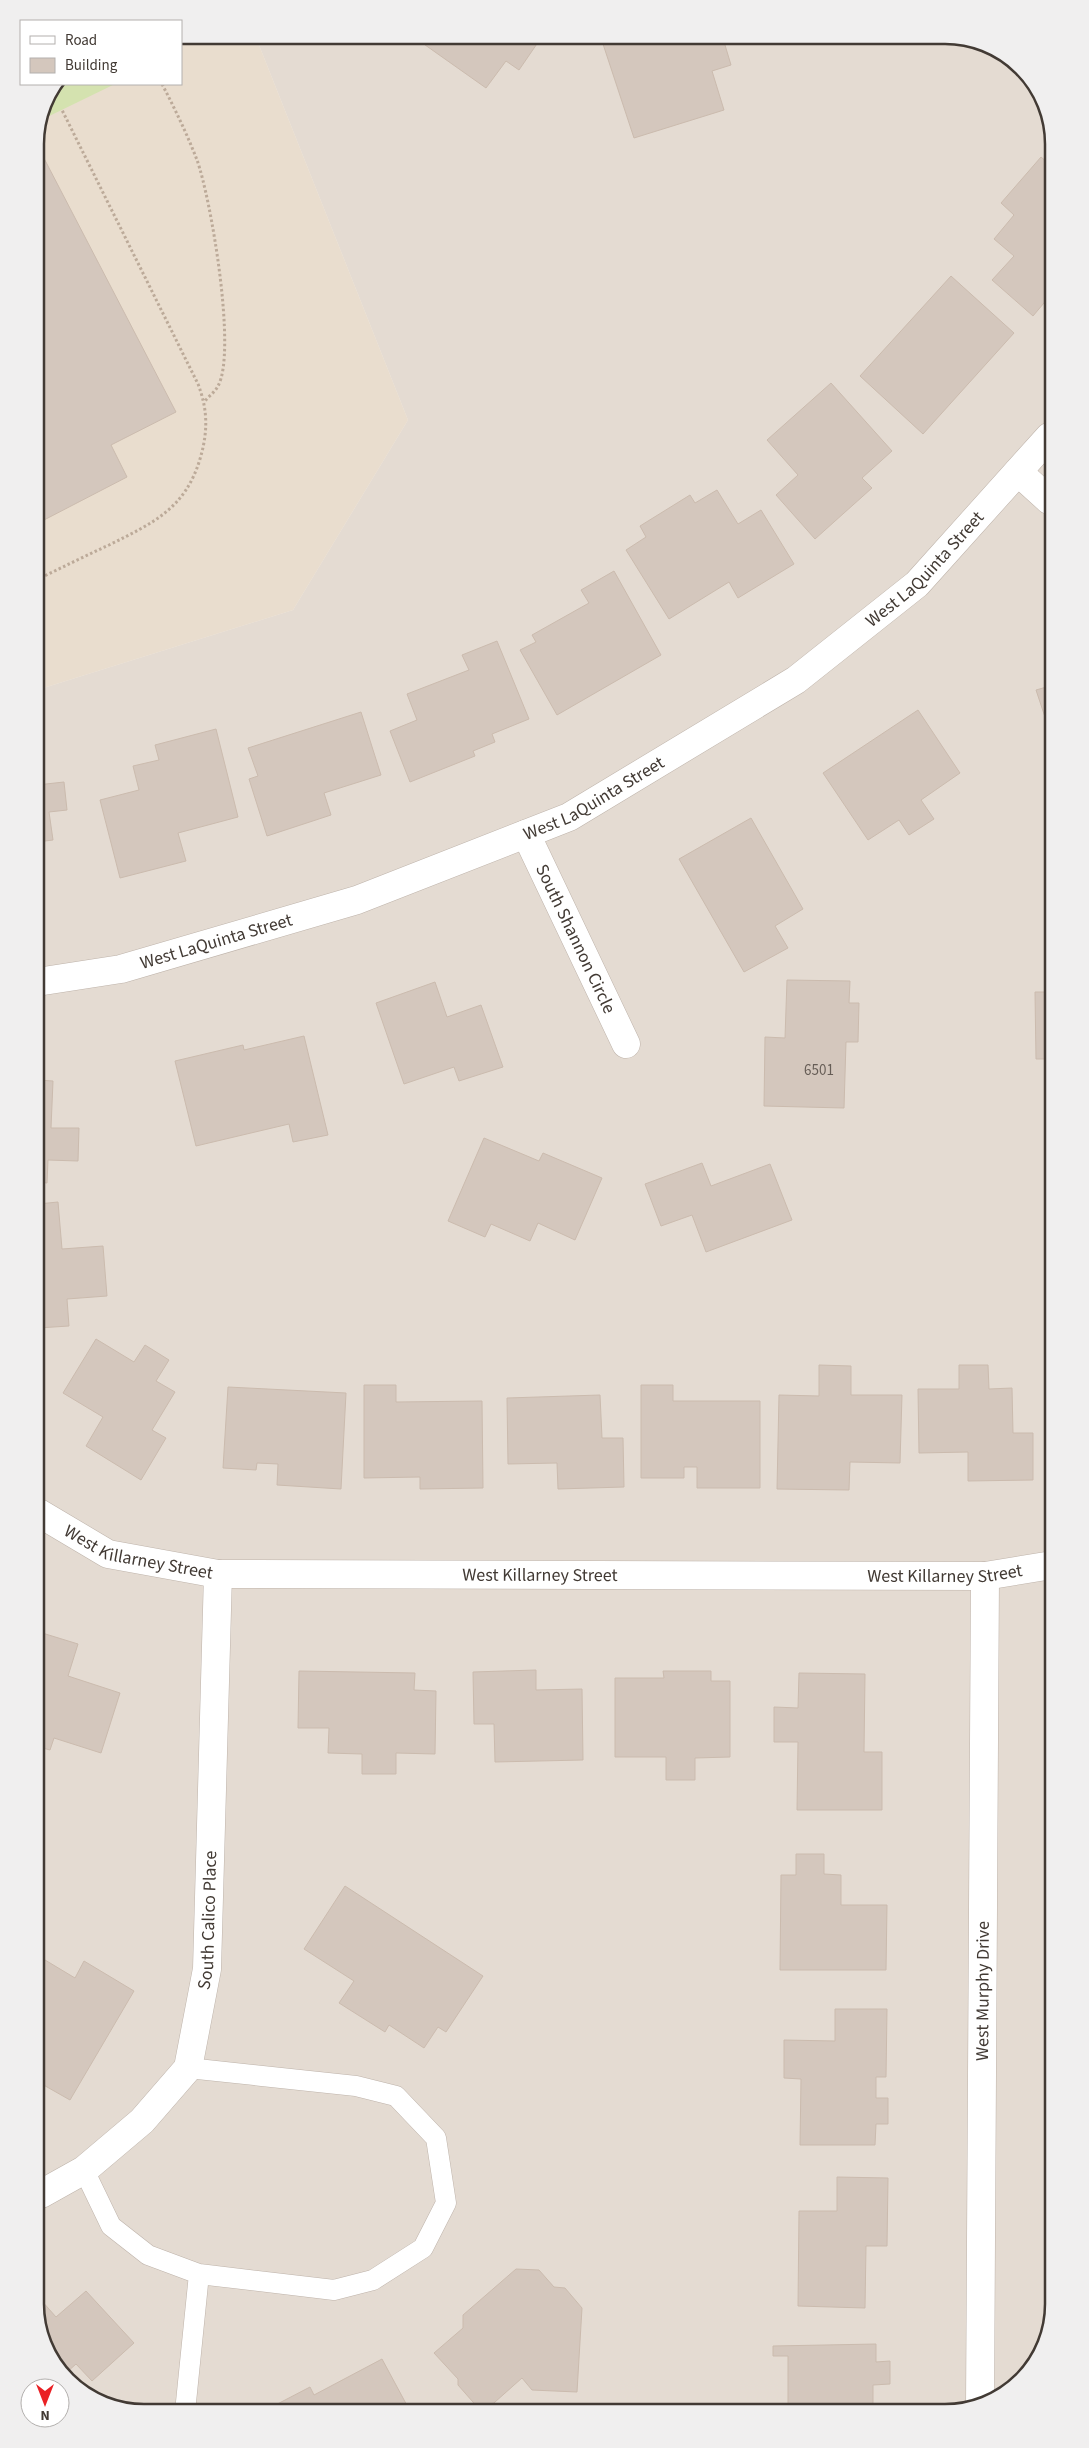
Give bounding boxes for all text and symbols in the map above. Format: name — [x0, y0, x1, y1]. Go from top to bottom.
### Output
legend — [20, 20, 182, 85]
text: Road — [65, 30, 97, 51]
text: Building — [65, 55, 118, 76]
street label: West LaQuinta Street — [860, 506, 990, 633]
street label: West LaQuinta Street — [520, 750, 669, 847]
street label: South Shannon Circle — [529, 860, 622, 1018]
street label: West LaQuinta Street — [137, 908, 295, 976]
house number: 6501 — [804, 1060, 834, 1081]
street label: West Killarney Street — [59, 1519, 215, 1586]
street label: West Killarney Street — [867, 1558, 1024, 1589]
street label: West Killarney Street — [462, 1563, 618, 1588]
street label: South Calico Place — [191, 1850, 223, 1992]
street label: West Murphy Drive — [970, 1921, 996, 2061]
north arrow — [20, 2378, 70, 2428]
text: N — [40, 2405, 50, 2425]

